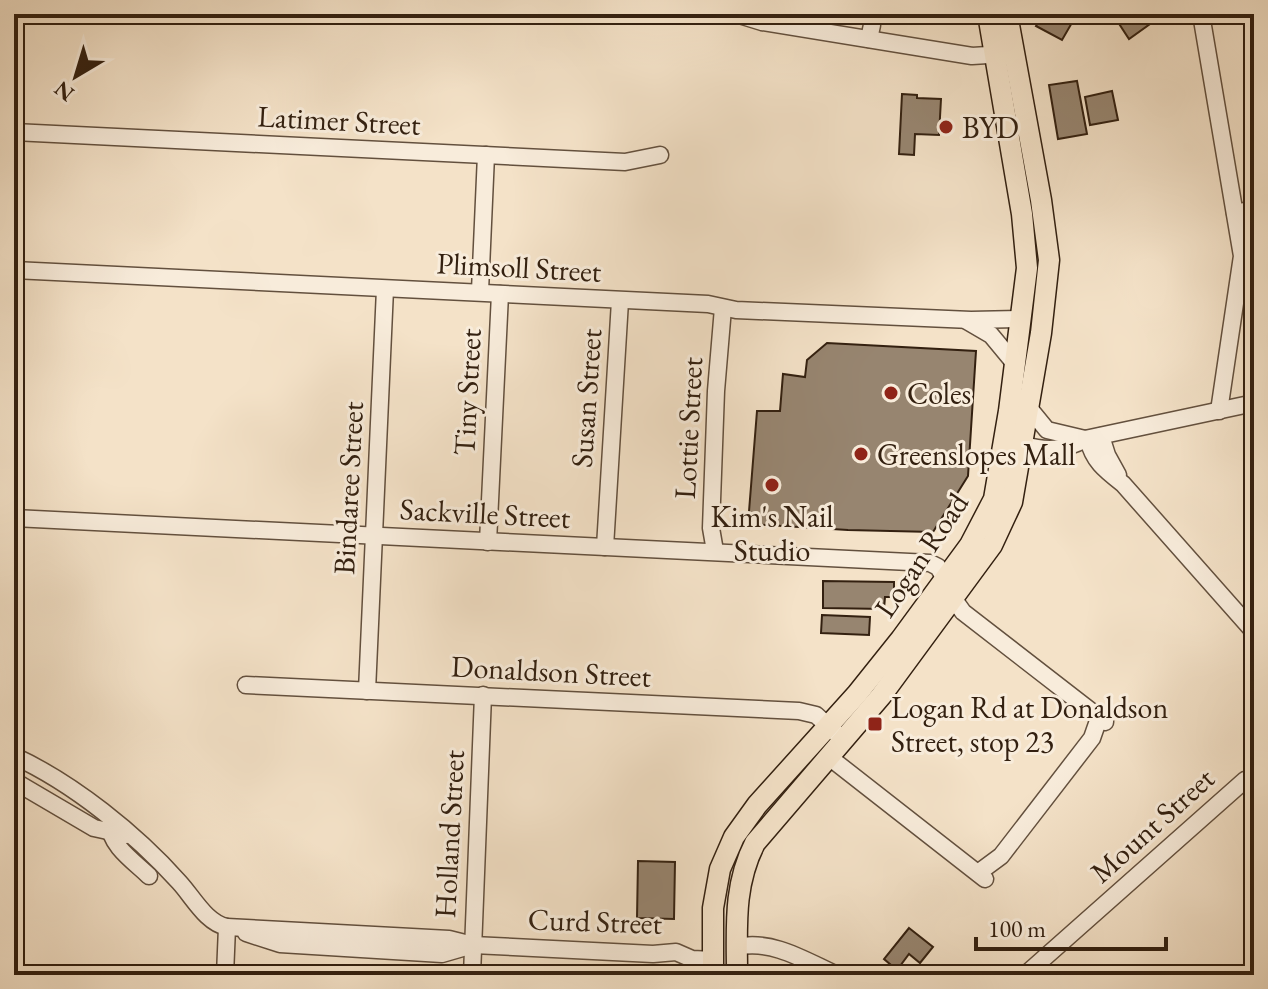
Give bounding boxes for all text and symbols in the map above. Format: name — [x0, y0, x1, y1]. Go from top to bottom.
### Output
north arrow — [36, 36, 116, 116]
text: N — [48, 74, 80, 108]
street label: Latimer Street — [256, 96, 422, 144]
place label: BYD — [962, 108, 1019, 147]
marker: BYD — [937, 118, 955, 136]
street label: Plimsoll Street — [436, 243, 603, 291]
street label: Tiny Street — [444, 327, 490, 457]
street label: Susan Street — [562, 327, 610, 469]
street label: Lottie Street — [665, 355, 711, 500]
place label: Coles — [907, 374, 971, 413]
marker: Coles — [882, 384, 900, 402]
street label: Bindaree Street — [324, 400, 372, 575]
place label: Greenslopes Mall — [877, 435, 1075, 474]
marker: Greenslopes Mall — [852, 445, 870, 463]
marker: Kim's Nail Studio — [763, 476, 781, 494]
street label: Logan Road — [865, 485, 977, 625]
street label: Sackville Street — [399, 489, 572, 537]
place label: Kim's Nail Studio — [710, 497, 834, 570]
street label: Donaldson Street — [450, 646, 652, 696]
place label: Logan Rd at Donaldson Street, stop 23 — [891, 688, 1168, 761]
marker: Logan Rd at Donaldson Street, stop 23 — [866, 715, 884, 733]
street label: Holland Street — [425, 749, 473, 919]
street label: Mount Street — [1082, 759, 1223, 891]
street label: Curd Street — [527, 899, 663, 943]
scale bar — [976, 901, 1166, 951]
text: 100 m — [988, 913, 1046, 944]

